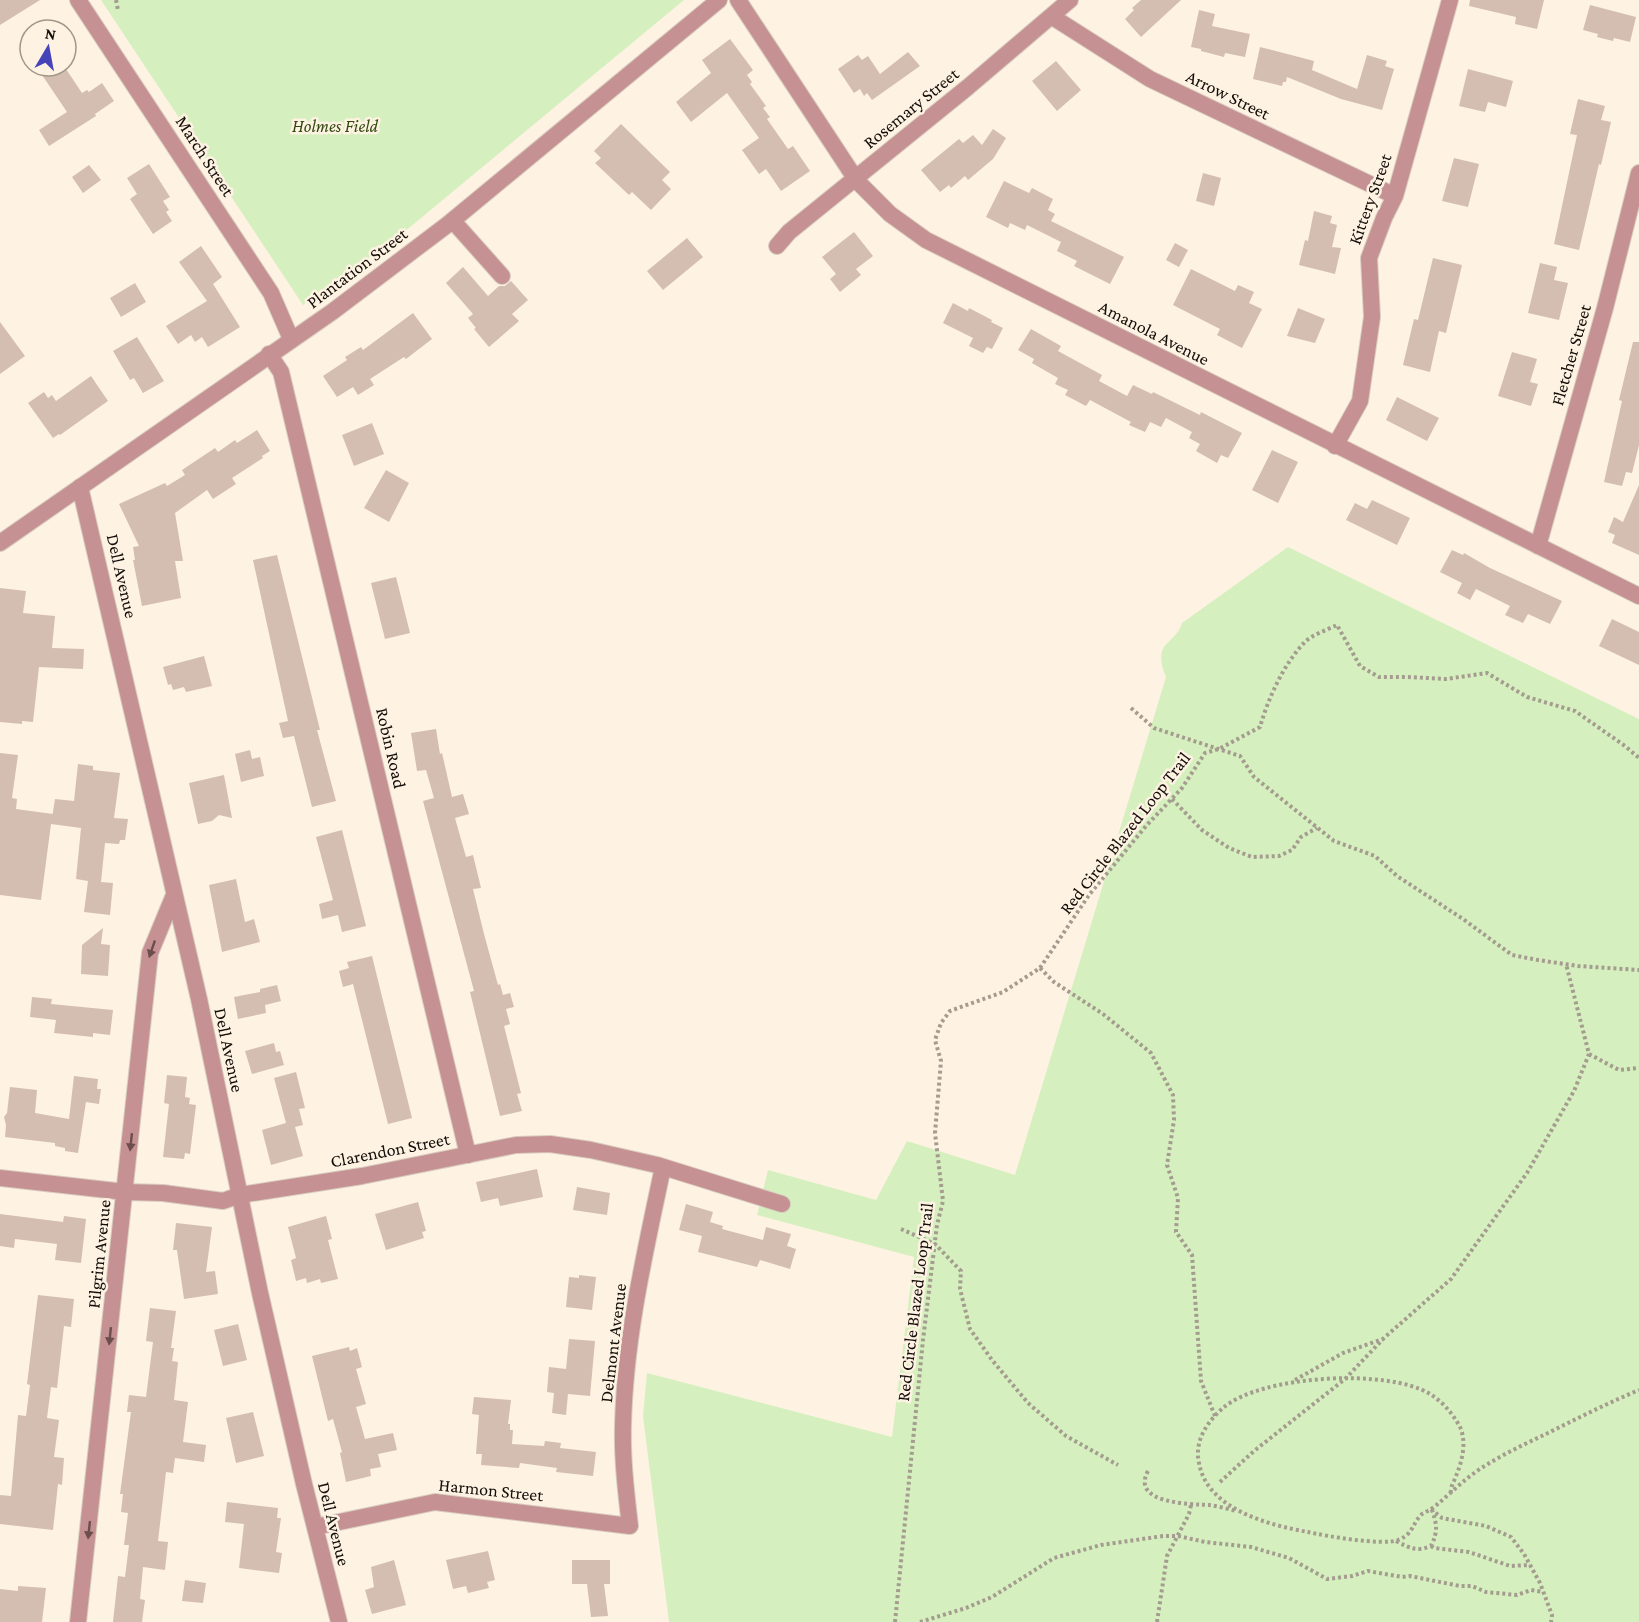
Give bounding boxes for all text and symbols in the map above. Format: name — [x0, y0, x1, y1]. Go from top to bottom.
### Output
north arrow — [18, 18, 78, 78]
text: N — [44, 24, 57, 43]
street label: Rosemary Street — [859, 63, 963, 153]
street label: Arrow Street — [1183, 66, 1274, 124]
street label: March Street — [172, 112, 239, 201]
park label: Holmes Field — [292, 116, 379, 136]
street label: Kittery Street — [1344, 150, 1396, 247]
street label: Plantation Street — [303, 223, 412, 312]
street label: Amanola Avenue — [1096, 297, 1213, 369]
street label: Fletcher Street — [1547, 301, 1595, 408]
street label: Dell Avenue — [103, 532, 141, 620]
street label: Robin Road — [372, 706, 410, 791]
street label: Red Circle Blazed Loop Trail — [1056, 748, 1195, 918]
one-way arrow — [147, 940, 157, 958]
street label: Dell Avenue — [210, 1006, 248, 1094]
street label: Clarendon Street — [329, 1128, 452, 1171]
one-way arrow — [126, 1132, 136, 1151]
street label: Pilgrim Avenue — [83, 1199, 115, 1309]
street label: Red Circle Blazed Loop Trail — [893, 1201, 937, 1402]
street label: Delmont Avenue — [596, 1282, 630, 1404]
one-way arrow — [105, 1326, 115, 1345]
street label: Harmon Street — [438, 1475, 545, 1506]
street label: Dell Avenue — [314, 1480, 354, 1568]
one-way arrow — [84, 1520, 93, 1539]

